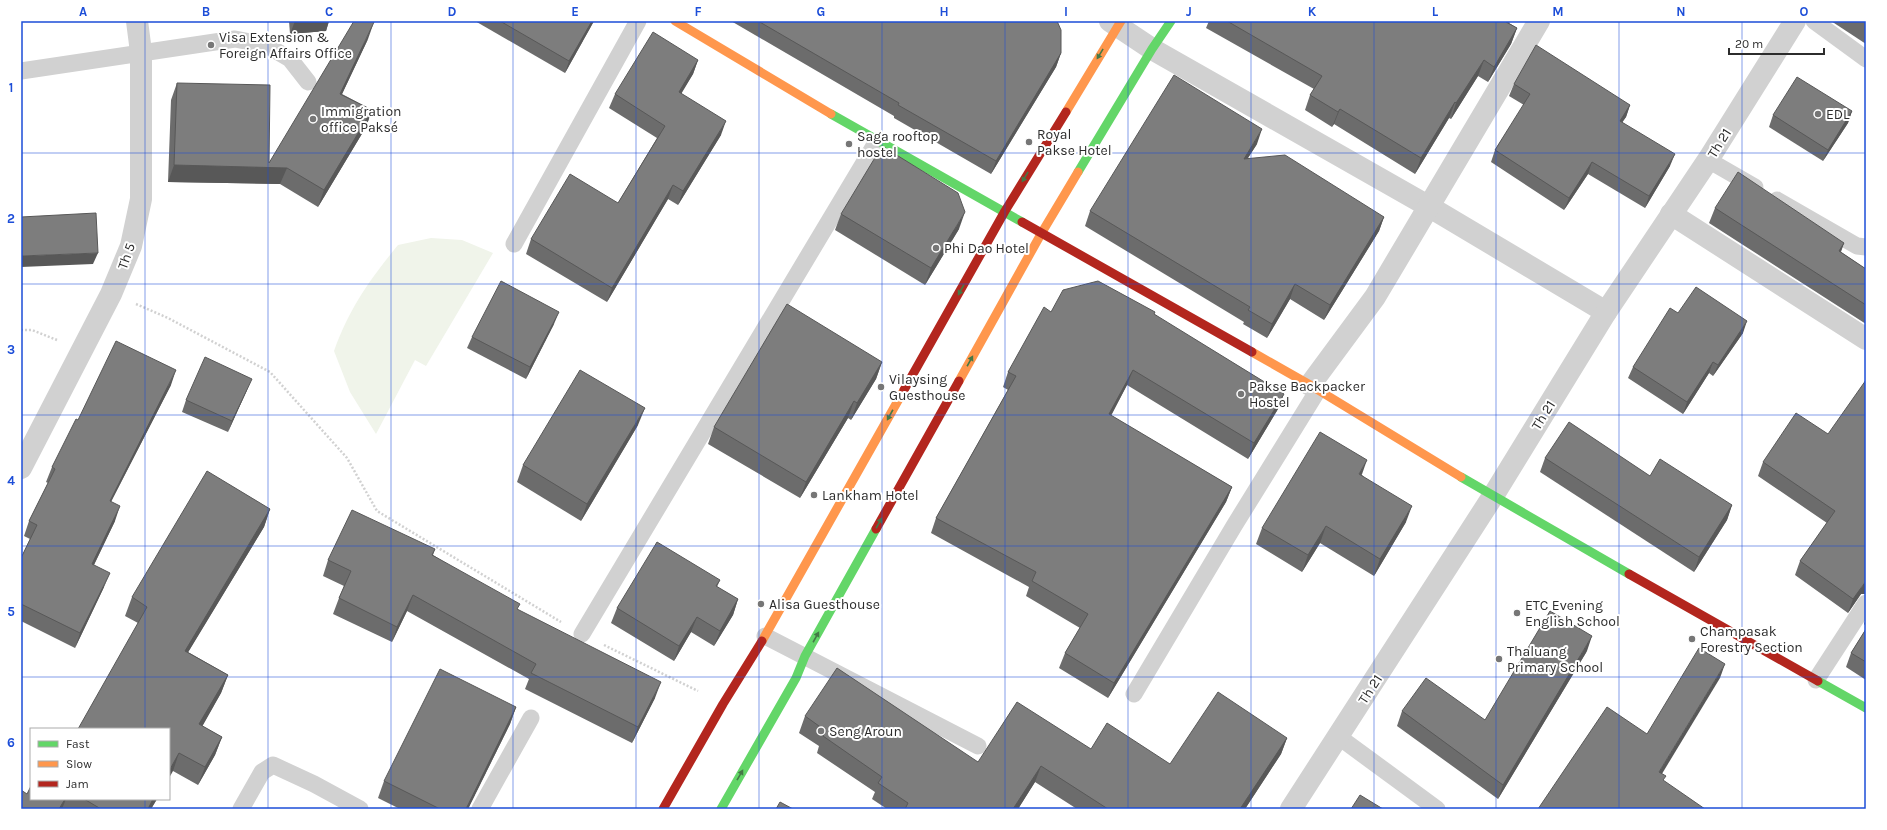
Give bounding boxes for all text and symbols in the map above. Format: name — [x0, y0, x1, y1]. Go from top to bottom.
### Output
text: A — [79, 4, 87, 19]
text: B — [202, 4, 210, 19]
text: C — [325, 4, 333, 19]
text: D — [448, 4, 457, 19]
text: E — [571, 4, 579, 19]
text: F — [694, 4, 702, 19]
text: G — [817, 4, 825, 19]
text: H — [939, 4, 949, 19]
text: I — [1064, 4, 1068, 19]
text: J — [1186, 4, 1192, 19]
text: K — [1308, 4, 1317, 19]
text: L — [1432, 4, 1439, 19]
text: M — [1552, 4, 1564, 19]
text: N — [1676, 4, 1686, 19]
text: O — [1800, 4, 1809, 19]
place label: Visa Extension & Foreign Affairs Office — [219, 29, 352, 62]
scale bar — [1729, 30, 1824, 56]
text: 20 m — [1735, 37, 1763, 51]
marker: Visa Extension & Foreign Affairs Office — [206, 40, 216, 50]
one-way arrow — [1096, 49, 1104, 59]
text: 1 — [9, 80, 13, 95]
place label: Immigration office Paksé — [321, 103, 402, 136]
place label: EDL — [1826, 106, 1850, 123]
marker: EDL — [1813, 109, 1823, 119]
marker: Immigration office Paksé — [308, 114, 318, 124]
street label: Th 21 — [1704, 125, 1735, 161]
place label: Royal Pakse Hotel — [1037, 126, 1112, 159]
place label: Saga rooftop hostel — [857, 128, 938, 161]
marker: Royal Pakse Hotel — [1024, 137, 1034, 147]
marker: Saga rooftop hostel — [844, 139, 854, 149]
one-way arrow — [1022, 171, 1029, 183]
text: 2 — [7, 211, 15, 226]
place label: Phi Dao Hotel — [944, 240, 1029, 257]
street label: Th 5 — [114, 241, 139, 272]
marker: Phi Dao Hotel — [931, 243, 941, 253]
one-way arrow — [957, 284, 964, 296]
text: 3 — [7, 342, 15, 357]
one-way arrow — [967, 355, 974, 367]
place label: Vilaysing Guesthouse — [889, 371, 965, 404]
place label: Pakse Backpacker Hostel — [1249, 378, 1366, 411]
marker: Vilaysing Guesthouse — [876, 382, 886, 392]
marker: Pakse Backpacker Hostel — [1236, 389, 1246, 399]
street label: Th 21 — [1528, 397, 1559, 433]
one-way arrow — [886, 410, 893, 421]
text: 4 — [7, 473, 15, 488]
place label: Lankham Hotel — [822, 487, 919, 504]
marker: Lankham Hotel — [809, 490, 819, 500]
one-way arrow — [876, 517, 883, 529]
place label: Alisa Guesthouse — [769, 596, 880, 613]
place label: ETC Evening English School — [1525, 597, 1620, 630]
marker: Alisa Guesthouse — [756, 599, 766, 609]
text: 5 — [7, 604, 15, 619]
marker: ETC Evening English School — [1512, 608, 1522, 618]
place label: Champasak Forestry Section — [1700, 623, 1803, 656]
one-way arrow — [812, 631, 819, 643]
marker: Champasak Forestry Section — [1687, 634, 1697, 644]
place label: Thaluang Primary School — [1507, 643, 1603, 676]
marker: Thaluang Primary School — [1494, 654, 1504, 664]
street label: Th 21 — [1355, 671, 1386, 707]
place label: Seng Aroun — [829, 723, 902, 740]
marker: Seng Aroun — [816, 726, 826, 736]
legend — [30, 728, 170, 800]
text: 6 — [7, 735, 15, 750]
text: Fast — [66, 737, 90, 751]
text: Slow — [66, 757, 92, 771]
one-way arrow — [737, 769, 744, 781]
text: Jam — [66, 777, 89, 791]

